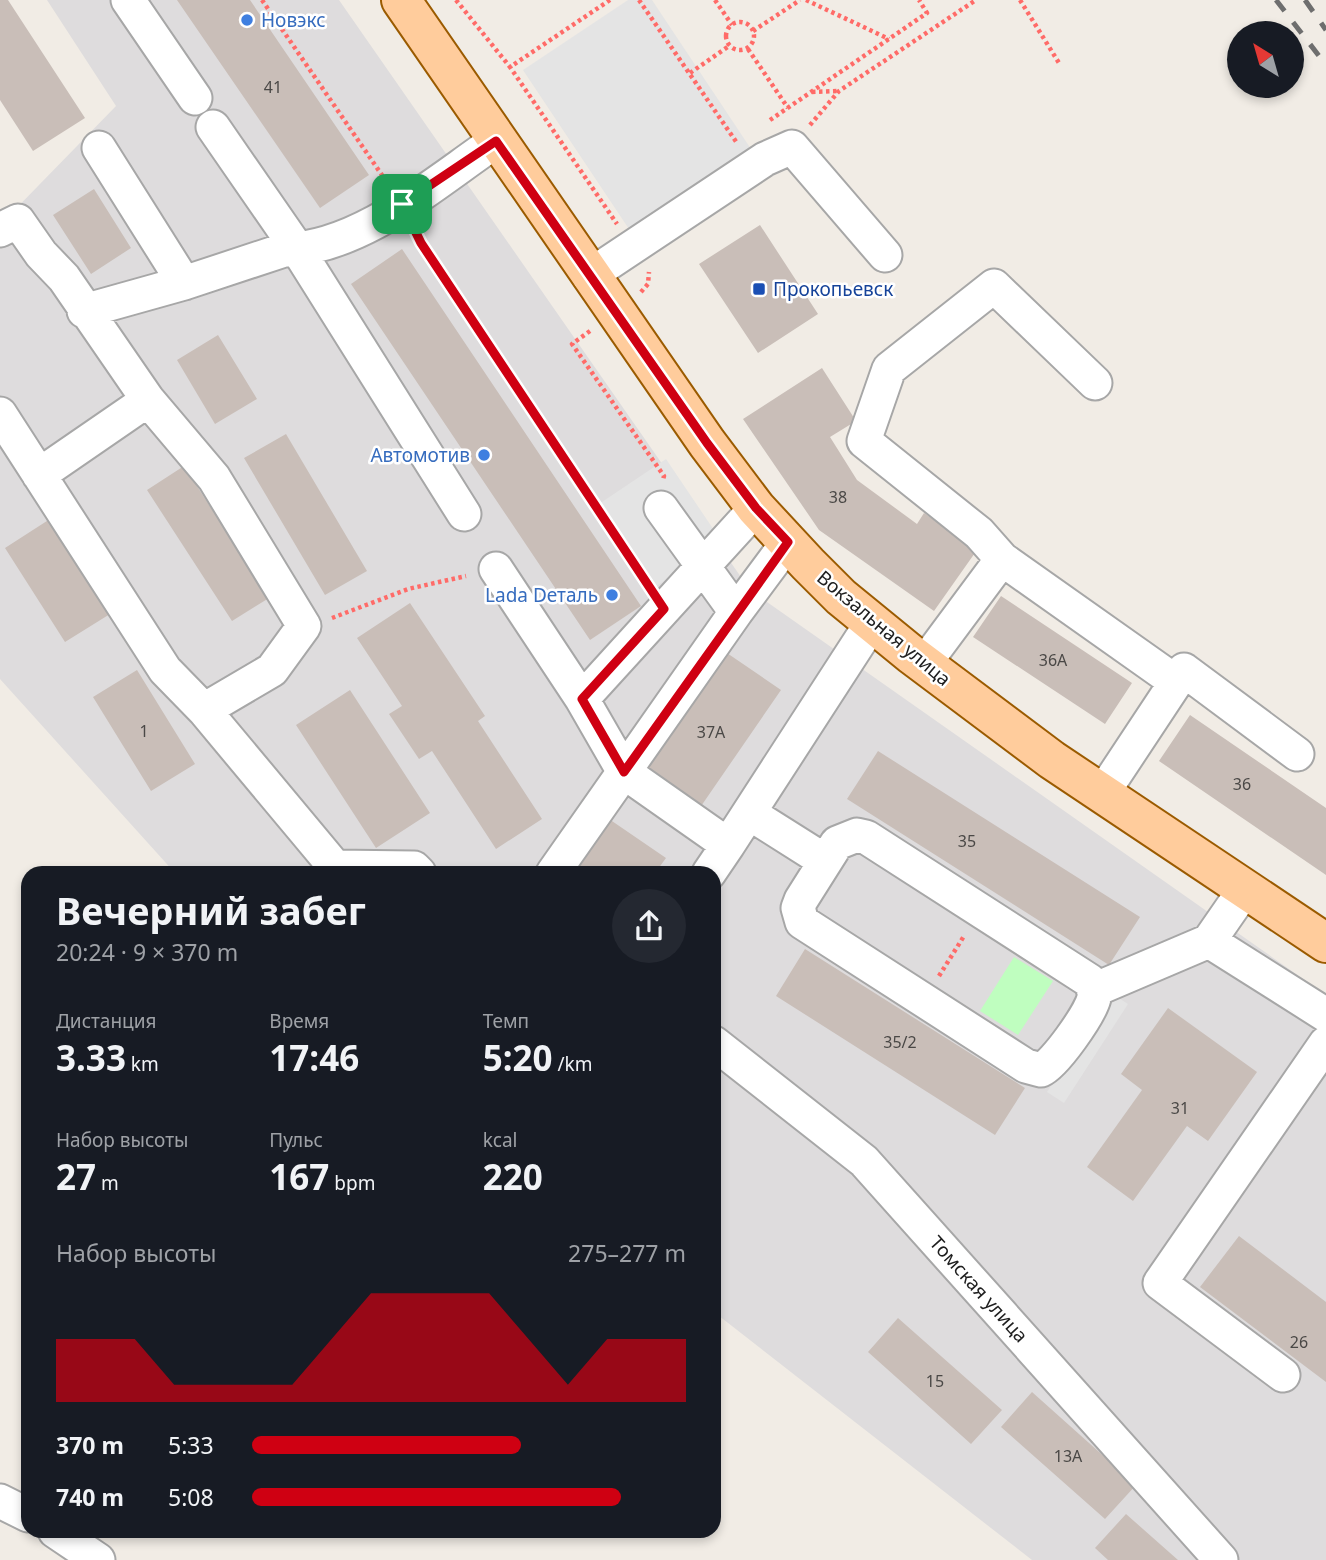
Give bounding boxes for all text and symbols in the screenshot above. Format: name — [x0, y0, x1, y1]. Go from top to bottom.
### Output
place label: Новэкс — [261, 7, 326, 33]
marker: Новэкс — [239, 12, 255, 28]
north arrow — [1227, 21, 1304, 98]
map controls — [1227, 21, 1304, 98]
house number: 41 — [264, 76, 282, 98]
pin — [372, 174, 432, 234]
icon: arrive — [383, 185, 421, 223]
place label: Прокопьевск — [773, 276, 893, 302]
marker: Прокопьевск — [751, 281, 767, 297]
place label: Автомотив — [370, 442, 470, 468]
marker: Автомотив — [476, 447, 492, 463]
house number: 38 — [829, 486, 847, 508]
street label: Вокзальная улица — [812, 564, 956, 692]
place label: Lada Dеталь — [485, 582, 598, 608]
marker: Lada Dеталь — [604, 587, 620, 603]
house number: 36А — [1039, 649, 1068, 671]
house number: 1 — [139, 720, 149, 742]
house number: 37А — [697, 721, 726, 743]
house number: 36 — [1233, 773, 1251, 795]
house number: 35 — [958, 830, 976, 852]
text: Вечерний забег — [56, 884, 366, 936]
button: share — [612, 889, 686, 963]
text: 20:24 · 9 × 370 m — [56, 936, 238, 968]
text: Дистанция — [56, 1008, 156, 1034]
text: Время — [269, 1008, 329, 1034]
text: Темп — [483, 1008, 529, 1034]
house number: 35/2 — [883, 1031, 917, 1053]
text: 3.33 — [56, 1034, 126, 1081]
text: 17:46 — [269, 1034, 359, 1081]
text: 5:20 — [483, 1034, 553, 1081]
text: km — [126, 1051, 159, 1077]
text: /km — [553, 1051, 592, 1077]
house number: 31 — [1171, 1097, 1189, 1119]
text: Набор высоты — [56, 1127, 188, 1153]
text: Пульс — [269, 1127, 323, 1153]
text: kcal — [483, 1127, 517, 1153]
text: 27 — [56, 1153, 96, 1200]
text: 167 — [269, 1153, 329, 1200]
text: 220 — [483, 1153, 543, 1200]
text: m — [96, 1170, 119, 1196]
text: bpm — [329, 1170, 375, 1196]
street label: Томская улица — [924, 1230, 1034, 1348]
text: Набор высоты — [56, 1237, 216, 1269]
text: 275–277 m — [568, 1237, 686, 1269]
house number: 26 — [1290, 1331, 1308, 1353]
house number: 15 — [926, 1370, 944, 1392]
text: 370 m — [56, 1429, 124, 1461]
text: 5:33 — [168, 1429, 214, 1461]
house number: 13А — [1054, 1445, 1083, 1467]
text: 740 m — [56, 1481, 124, 1513]
text: 5:08 — [168, 1481, 214, 1513]

